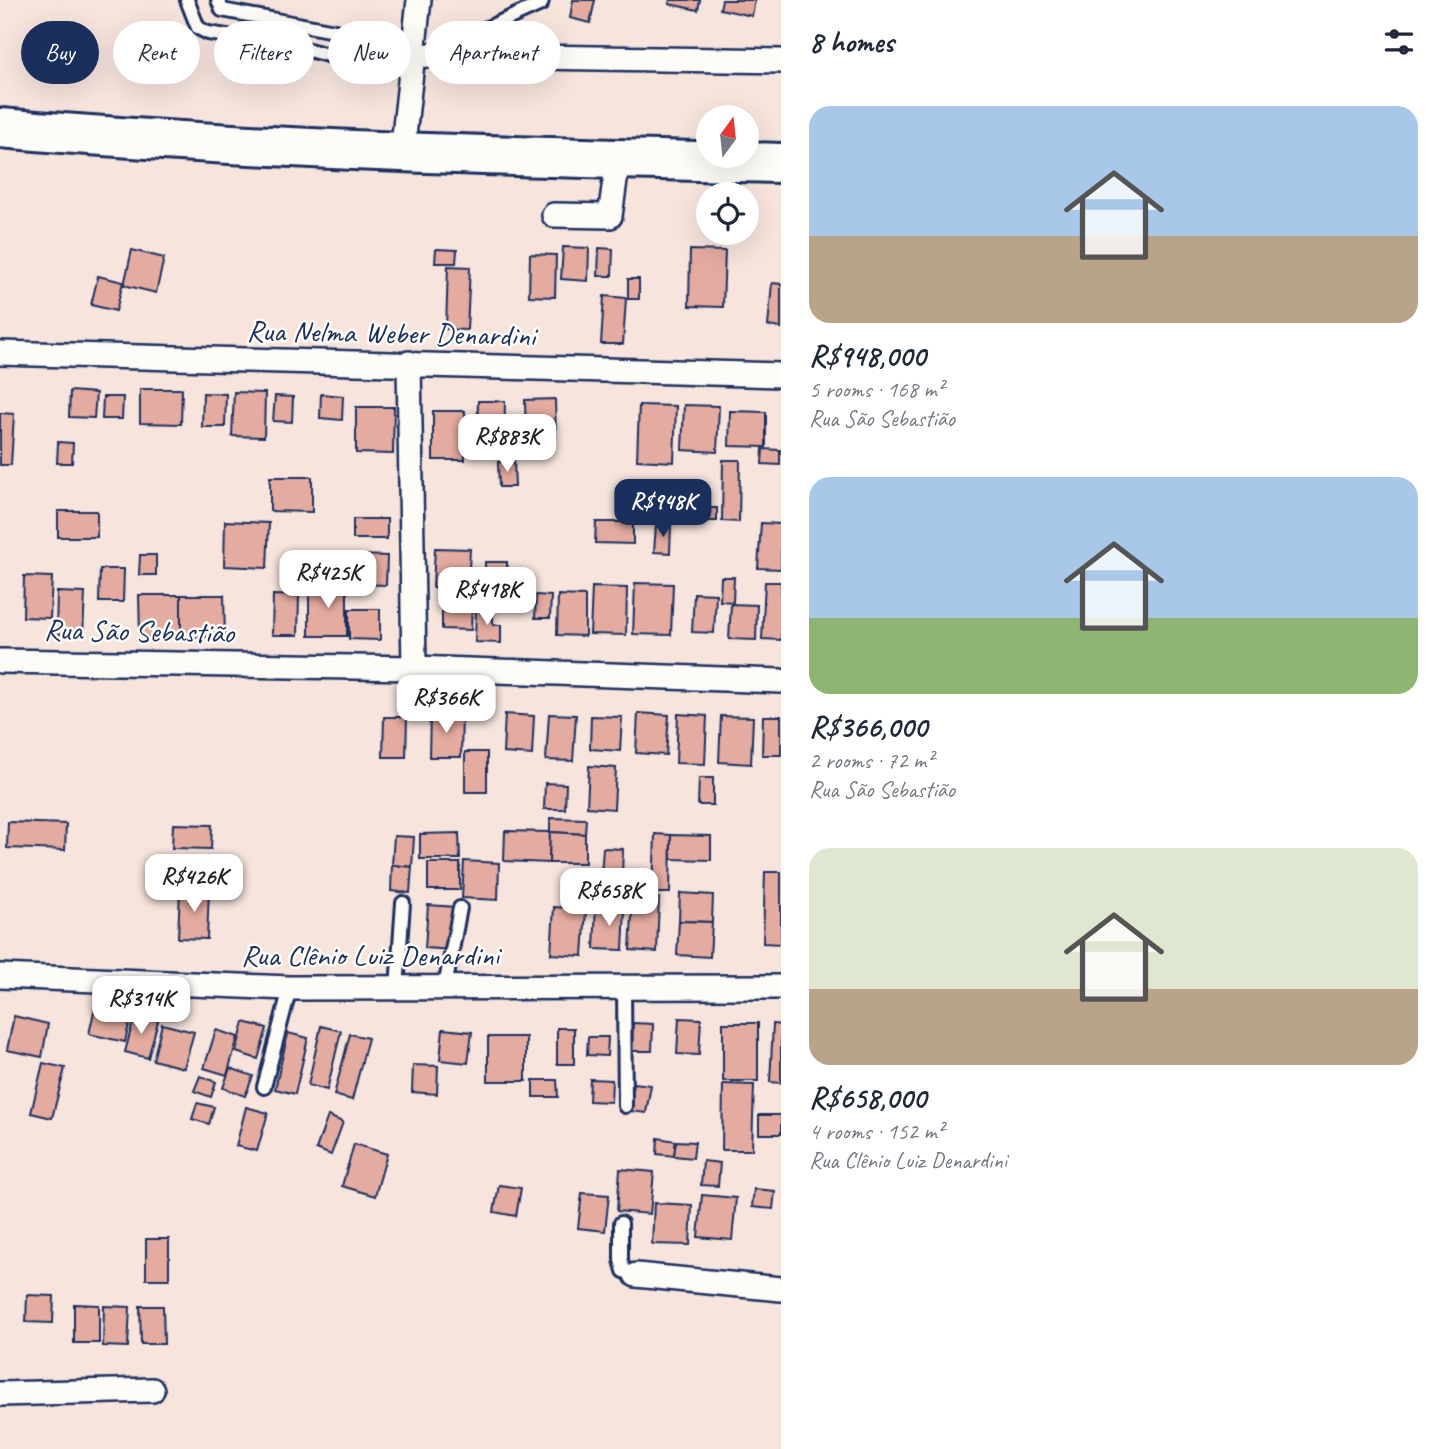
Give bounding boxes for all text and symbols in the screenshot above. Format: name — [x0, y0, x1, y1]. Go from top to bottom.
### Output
chip: Buy — [21, 21, 99, 84]
chip: Rent — [113, 21, 200, 84]
chip: Filters — [214, 21, 314, 84]
chip: New — [328, 21, 411, 84]
chip: Apartment — [425, 21, 561, 84]
text: 8 homes — [809, 23, 894, 61]
icon: filters — [1380, 23, 1418, 61]
north arrow — [696, 105, 760, 168]
map controls — [696, 105, 759, 245]
icon: home — [1051, 152, 1177, 278]
button: locate — [696, 182, 759, 245]
street label: Rua Nelma Weber Denardini — [246, 311, 539, 355]
text: R$948,000 — [809, 337, 925, 375]
text: 5 rooms · 168 m² — [809, 375, 944, 404]
text: Rua São Sebastião — [809, 404, 955, 433]
pin: R$883K — [450, 414, 564, 474]
text: R$883K — [474, 422, 540, 451]
pin: R$948K — [606, 480, 720, 539]
text: R$948K — [630, 487, 696, 516]
icon: home — [1051, 523, 1177, 649]
pin: R$425K — [271, 550, 385, 610]
text: R$425K — [295, 558, 361, 587]
pin: R$418K — [430, 568, 544, 627]
text: R$418K — [454, 575, 520, 604]
street label: Rua São Sebastião — [44, 610, 236, 652]
pin: R$366K — [389, 676, 503, 735]
text: R$366K — [413, 683, 479, 712]
text: R$366,000 — [809, 708, 927, 746]
text: 2 rooms · 72 m² — [809, 746, 933, 775]
text: Rua São Sebastião — [809, 775, 955, 804]
pin: R$426K — [137, 855, 251, 914]
text: R$426K — [161, 862, 227, 891]
pin: R$658K — [552, 869, 666, 928]
text: R$658K — [576, 876, 642, 905]
icon: home — [1051, 894, 1177, 1020]
street label: Rua Clênio Luiz Denardini — [241, 936, 503, 974]
pin: R$314K — [84, 976, 198, 1036]
text: R$314K — [108, 984, 174, 1013]
text: R$658,000 — [809, 1079, 926, 1117]
text: 4 rooms · 152 m² — [809, 1117, 944, 1146]
text: Rua Clênio Luiz Denardini — [809, 1146, 1007, 1175]

